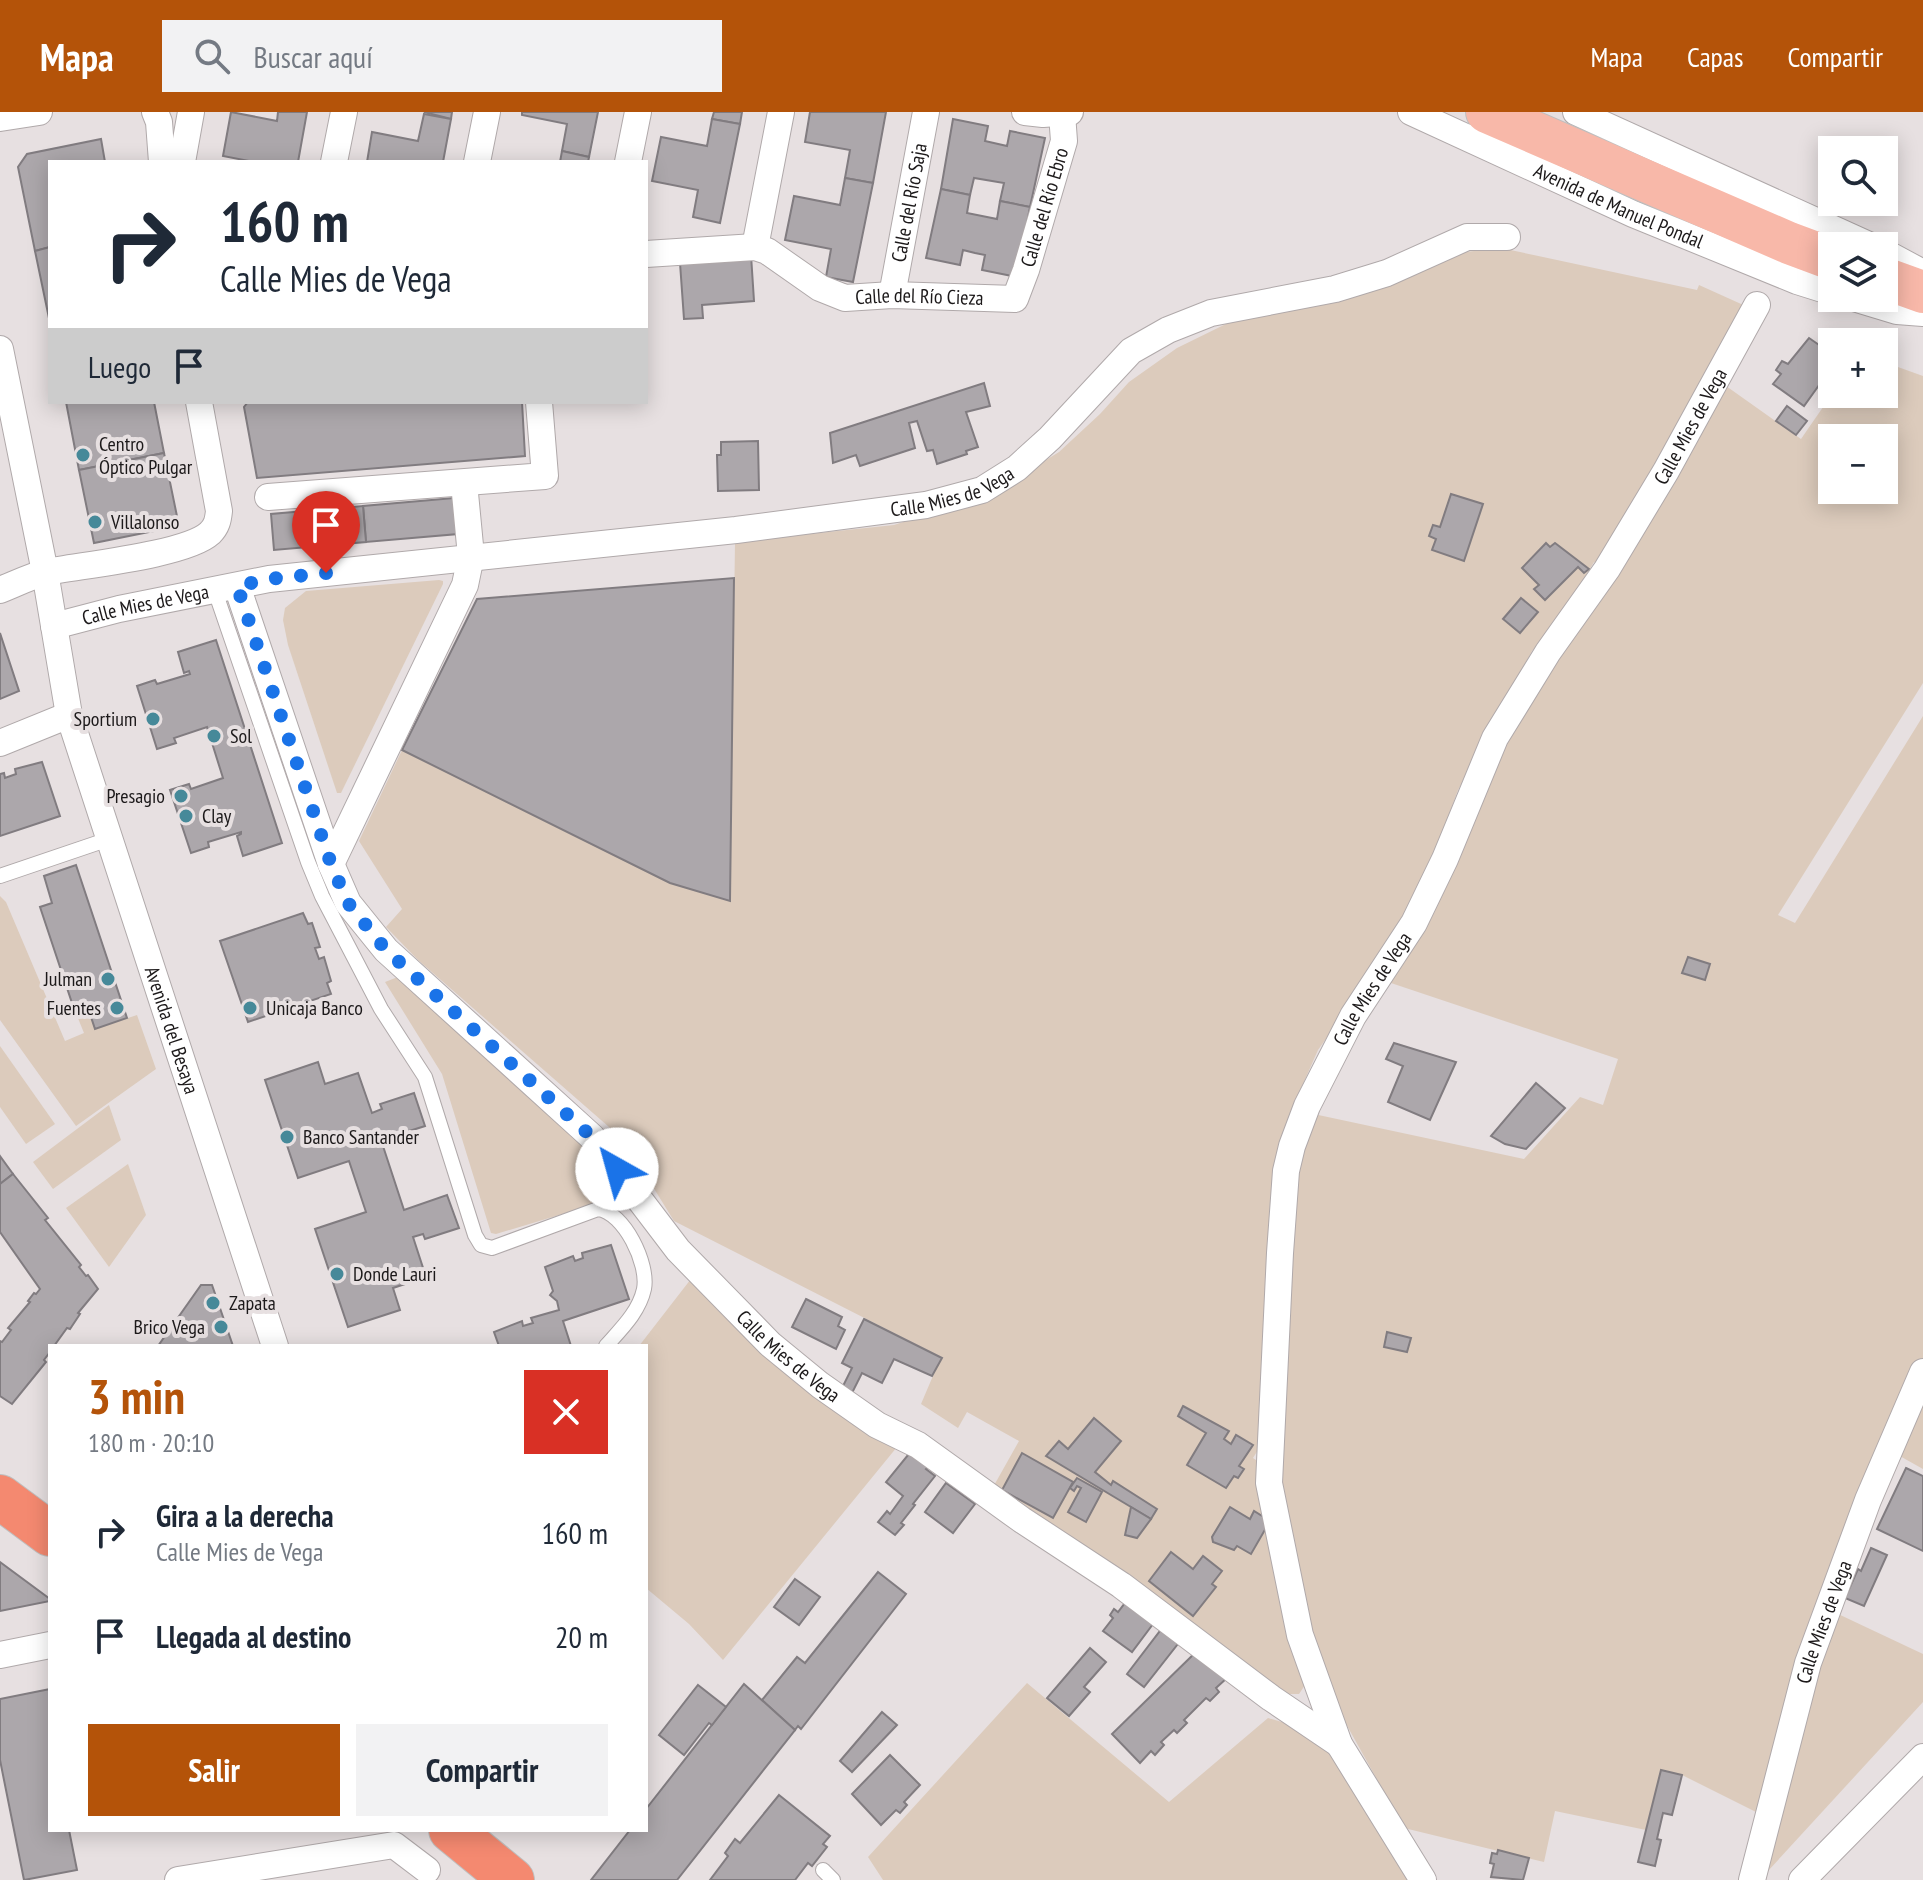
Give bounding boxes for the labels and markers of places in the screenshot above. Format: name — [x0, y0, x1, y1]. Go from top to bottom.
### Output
place label: Centro Óptico Pulgar — [99, 431, 193, 480]
marker: Centro Óptico Pulgar — [74, 446, 92, 464]
pin — [292, 491, 360, 573]
place label: Villalonso — [110, 509, 179, 535]
marker: Villalonso — [86, 513, 104, 531]
place label: Sportium — [74, 706, 137, 732]
marker: Sportium — [144, 710, 162, 728]
place label: Sol — [230, 723, 252, 749]
marker: Sol — [205, 727, 223, 745]
place label: Presagio — [106, 783, 165, 809]
marker: Presagio — [172, 787, 190, 805]
place label: Clay — [202, 803, 232, 829]
marker: Clay — [177, 807, 195, 825]
place label: Julman — [43, 966, 92, 992]
marker: Julman — [99, 970, 117, 988]
place label: Fuentes — [47, 995, 101, 1021]
place label: Unicaja Banco — [266, 995, 363, 1021]
marker: Fuentes — [108, 999, 126, 1017]
marker: Unicaja Banco — [241, 999, 259, 1017]
place label: Banco Santander — [303, 1124, 419, 1150]
marker: Banco Santander — [278, 1128, 296, 1146]
place label: Donde Lauri — [353, 1261, 437, 1287]
marker: Donde Lauri — [328, 1265, 346, 1283]
place label: Zapata — [229, 1290, 276, 1316]
marker: Zapata — [204, 1294, 222, 1312]
place label: Brico Vega — [134, 1314, 205, 1340]
marker: Brico Vega — [212, 1318, 230, 1336]

